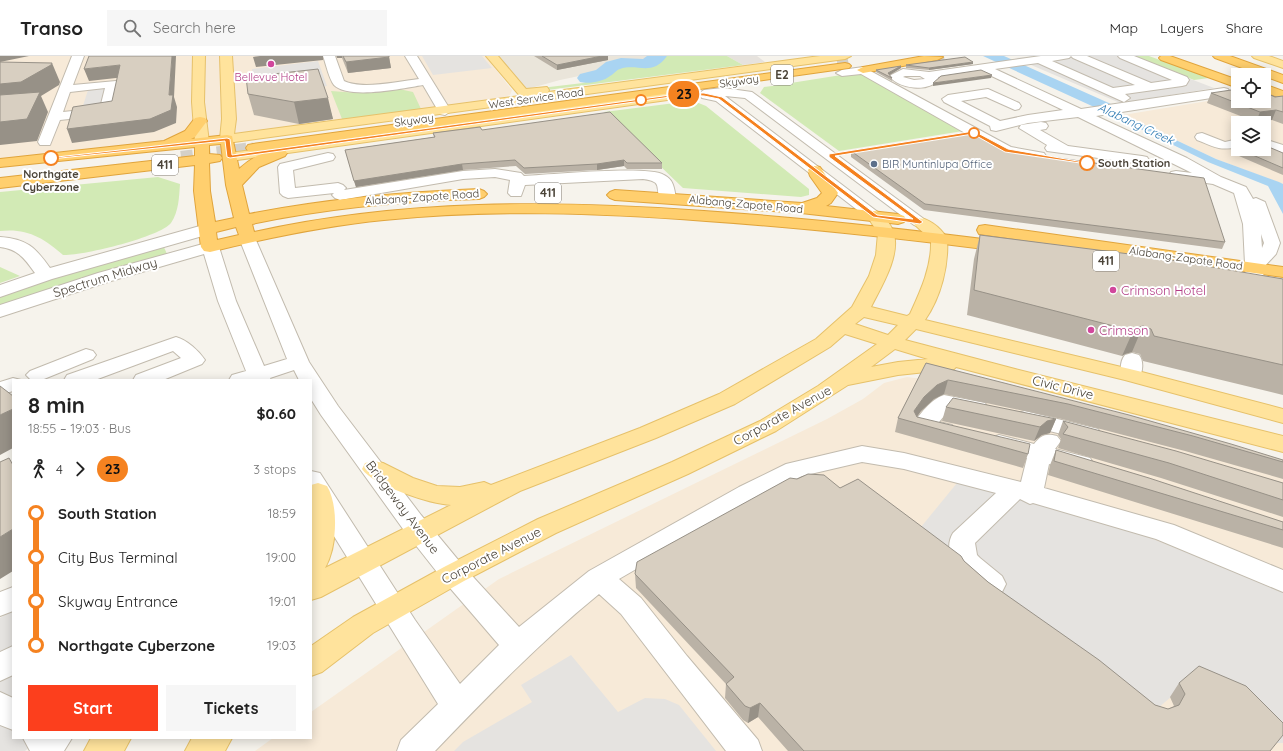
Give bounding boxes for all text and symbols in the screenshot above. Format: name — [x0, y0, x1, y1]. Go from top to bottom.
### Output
search box — [107, 10, 387, 46]
text: Transo — [20, 16, 83, 40]
icon: search — [121, 17, 143, 39]
text: Search here — [153, 18, 236, 37]
text: Map — [1109, 19, 1138, 37]
text: Layers — [1160, 19, 1204, 37]
text: Share — [1226, 19, 1263, 37]
marker: Bellevue Hotel — [266, 59, 276, 69]
road number: E2 — [771, 65, 793, 85]
map controls — [1231, 68, 1271, 156]
button: locate — [1231, 68, 1271, 108]
place label: Bellevue Hotel — [235, 70, 307, 84]
street label: Skyway — [718, 71, 760, 91]
line badge: 23 — [666, 81, 702, 107]
street label: West Service Road — [487, 84, 585, 112]
text: 23 — [676, 85, 692, 103]
unlabelled marker — [635, 94, 647, 106]
water label: Alabang Creek — [1096, 99, 1178, 148]
street label: Skyway — [393, 110, 435, 130]
button: layers — [1231, 116, 1271, 156]
unlabelled marker — [968, 127, 980, 139]
marker: Northgate Cyberzone — [43, 150, 59, 166]
road number: 411 — [152, 155, 178, 175]
marker: South Station — [1079, 155, 1095, 171]
place label: South Station — [1098, 156, 1170, 170]
place label: BIR Muntinlupa Office — [882, 157, 992, 171]
marker: BIR Muntinlupa Office — [869, 159, 879, 169]
place label: Northgate Cyberzone — [23, 167, 80, 194]
road number: 411 — [535, 183, 561, 203]
street label: Alabang-Zapote Road — [364, 186, 480, 208]
street label: Alabang-Zapote Road — [688, 192, 804, 216]
street label: Alabang-Zapote Road — [1128, 243, 1244, 273]
road number: 411 — [1093, 251, 1119, 271]
street label: Spectrum Midway — [51, 254, 159, 300]
place label: Crimson Hotel — [1121, 282, 1206, 298]
marker: Crimson Hotel — [1108, 285, 1118, 295]
place label: Crimson — [1099, 322, 1149, 338]
marker: Crimson — [1086, 325, 1096, 335]
street label: Civic Drive — [1031, 372, 1095, 402]
street label: Corporate Avenue — [730, 381, 834, 449]
text: 8 min — [28, 391, 85, 419]
text: $0.60 — [257, 404, 296, 423]
text: 18:55 – 19:03 · Bus — [28, 420, 131, 436]
street label: Bridgeway Avenue — [363, 457, 443, 557]
icon: walk — [28, 458, 50, 480]
icon: forward — [69, 458, 91, 480]
text: 23 — [105, 460, 120, 478]
text: 4 — [56, 461, 63, 477]
text: 3 stops — [253, 461, 296, 477]
text: South Station — [58, 504, 157, 523]
text: 18:59 — [267, 505, 296, 521]
street label: Corporate Avenue — [439, 523, 543, 587]
text: City Bus Terminal — [58, 548, 178, 567]
text: 19:00 — [266, 549, 296, 565]
text: Skyway Entrance — [58, 592, 178, 611]
text: 19:01 — [269, 593, 296, 609]
text: Northgate Cyberzone — [58, 636, 215, 655]
text: 19:03 — [267, 637, 296, 653]
button: Start — [28, 685, 158, 731]
button: Tickets — [166, 685, 296, 731]

